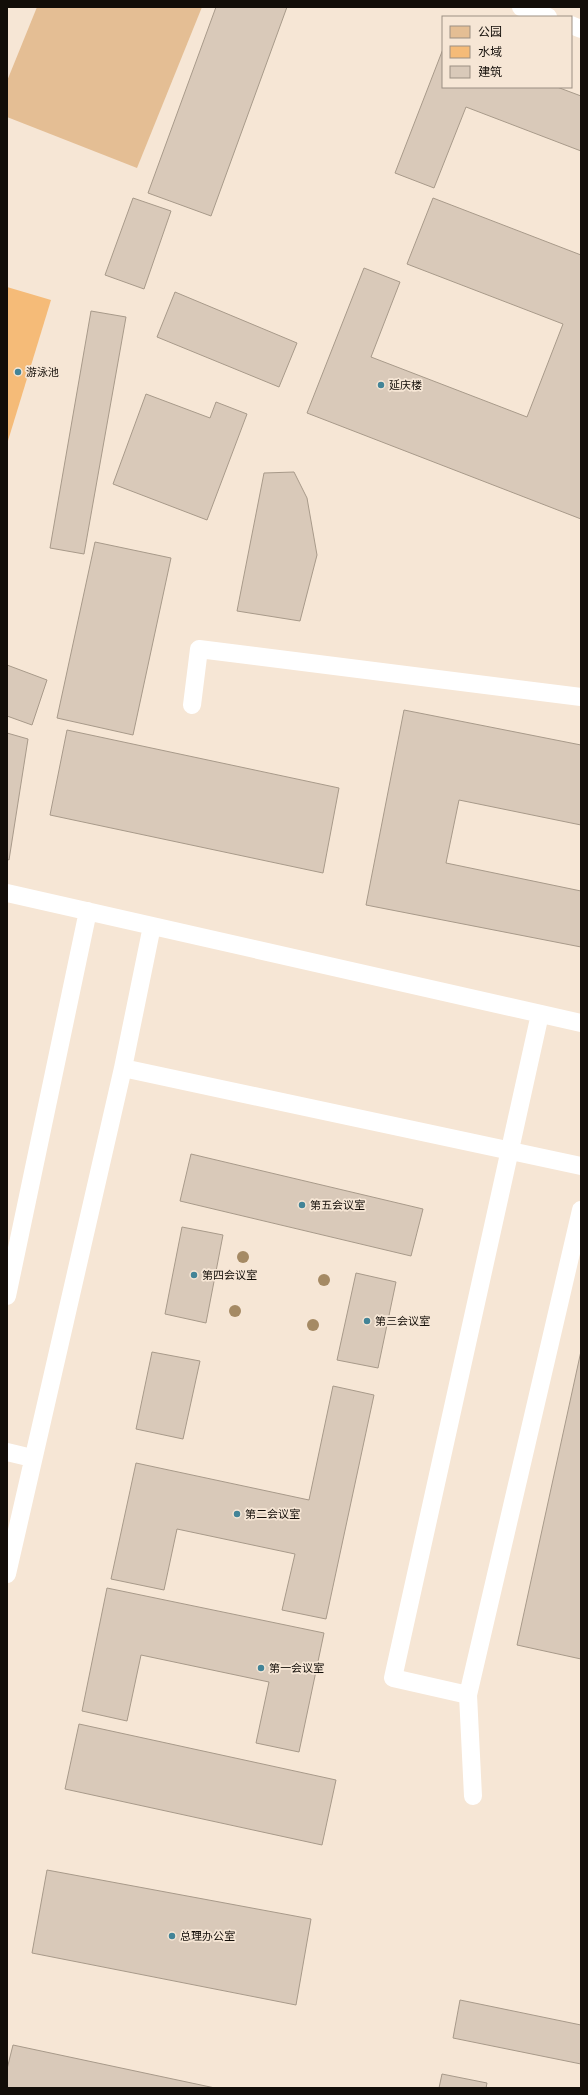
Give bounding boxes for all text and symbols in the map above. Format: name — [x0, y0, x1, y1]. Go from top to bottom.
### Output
legend — [442, 16, 572, 88]
text: 公园 — [478, 24, 502, 39]
text: 水域 — [478, 44, 502, 59]
text: 建筑 — [478, 64, 502, 79]
place label: 游泳池 — [26, 365, 59, 379]
marker: 游泳池 — [13, 367, 23, 377]
place label: 延庆楼 — [389, 378, 422, 392]
marker: 延庆楼 — [376, 380, 386, 390]
place label: 第五会议室 — [310, 1198, 365, 1212]
marker: 第五会议室 — [297, 1200, 307, 1210]
place label: 第四会议室 — [202, 1268, 257, 1282]
marker: 第四会议室 — [189, 1270, 199, 1280]
place label: 第三会议室 — [375, 1314, 430, 1328]
marker: 第三会议室 — [362, 1316, 372, 1326]
place label: 第二会议室 — [245, 1507, 300, 1521]
marker: 第二会议室 — [232, 1509, 242, 1519]
place label: 第一会议室 — [269, 1661, 324, 1675]
marker: 第一会议室 — [256, 1663, 266, 1673]
place label: 总理办公室 — [180, 1929, 235, 1943]
marker: 总理办公室 — [167, 1931, 177, 1941]

